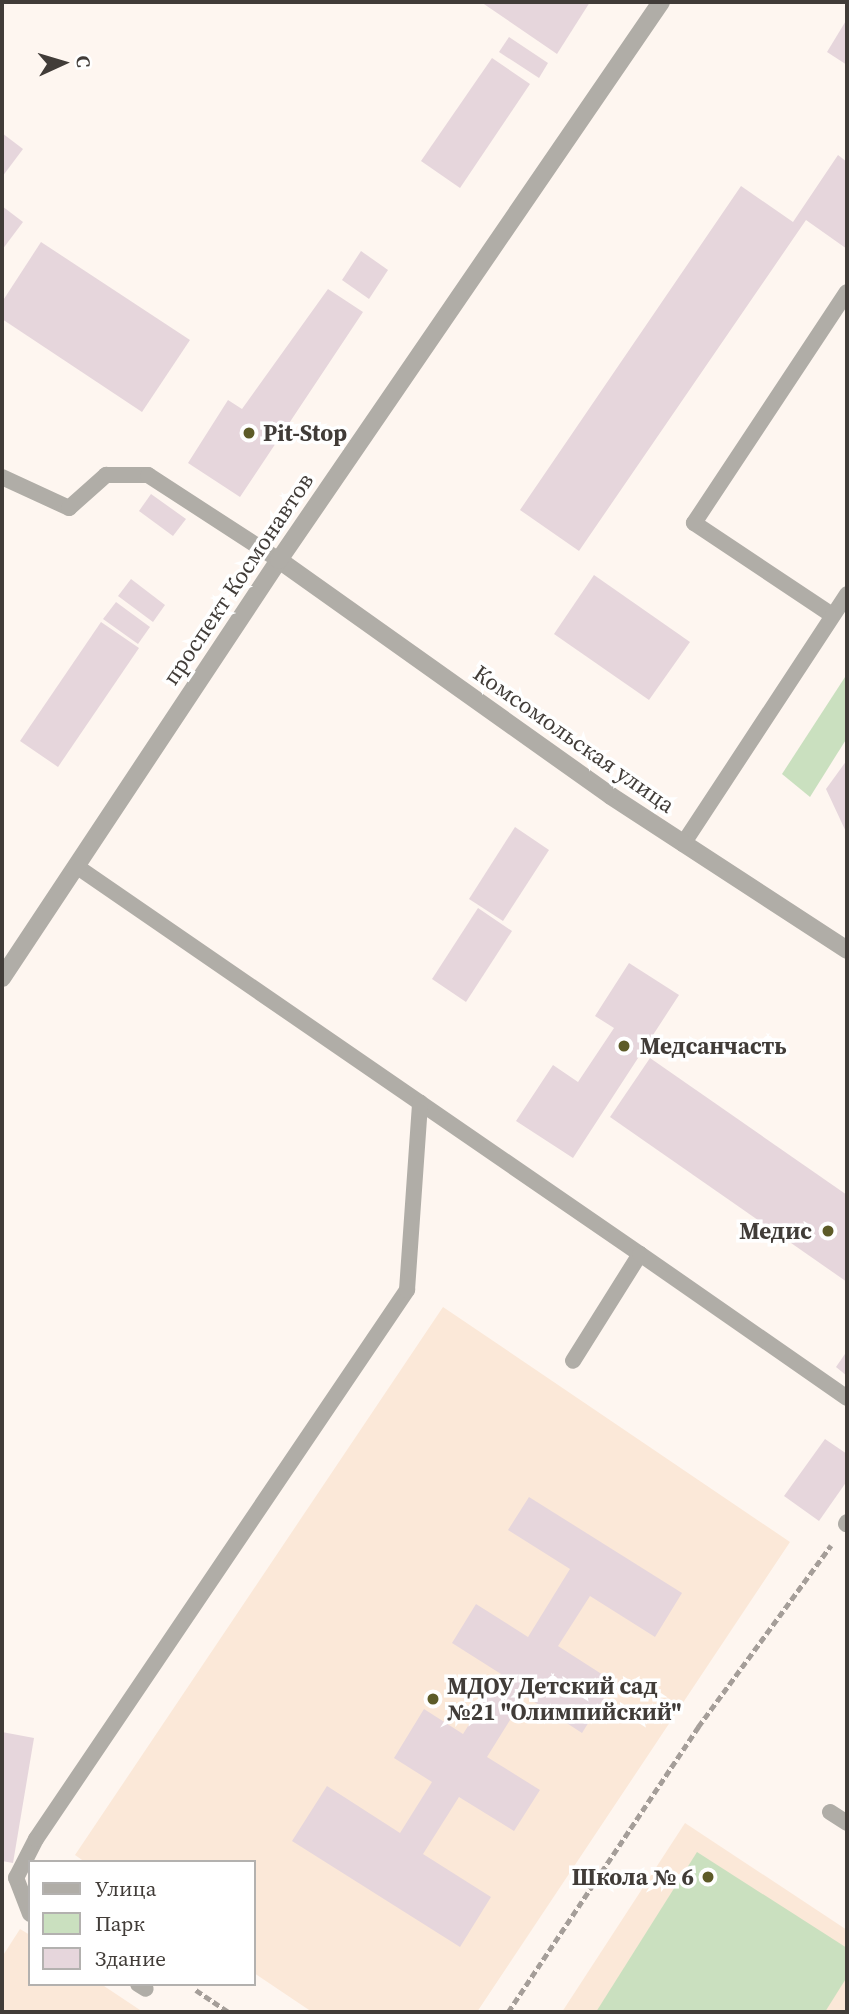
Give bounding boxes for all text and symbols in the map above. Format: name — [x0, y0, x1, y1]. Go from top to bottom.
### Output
north arrow — [28, 28, 98, 98]
text: С — [71, 55, 97, 68]
place label: Pit-Stop — [263, 419, 347, 447]
marker: Pit-Stop — [241, 425, 257, 441]
street label: проспект Космонавтов — [157, 468, 319, 690]
street label: Комсомольская улица — [468, 659, 680, 819]
place label: Медсанчасть — [640, 1032, 786, 1060]
marker: Медсанчасть — [614, 1036, 634, 1056]
place label: Медис — [739, 1217, 812, 1245]
marker: Медис — [818, 1221, 838, 1241]
place label: МДОУ Детский сад №21 "Олимпийский" — [447, 1672, 682, 1726]
marker: МДОУ Детский сад №21 "Олимпийский" — [425, 1691, 441, 1707]
legend — [28, 1860, 256, 1986]
place label: Школа № 6 — [572, 1863, 694, 1891]
marker: Школа № 6 — [700, 1869, 716, 1885]
text: Улица — [95, 1874, 156, 1903]
text: Парк — [95, 1909, 145, 1938]
text: Здание — [95, 1944, 166, 1973]

